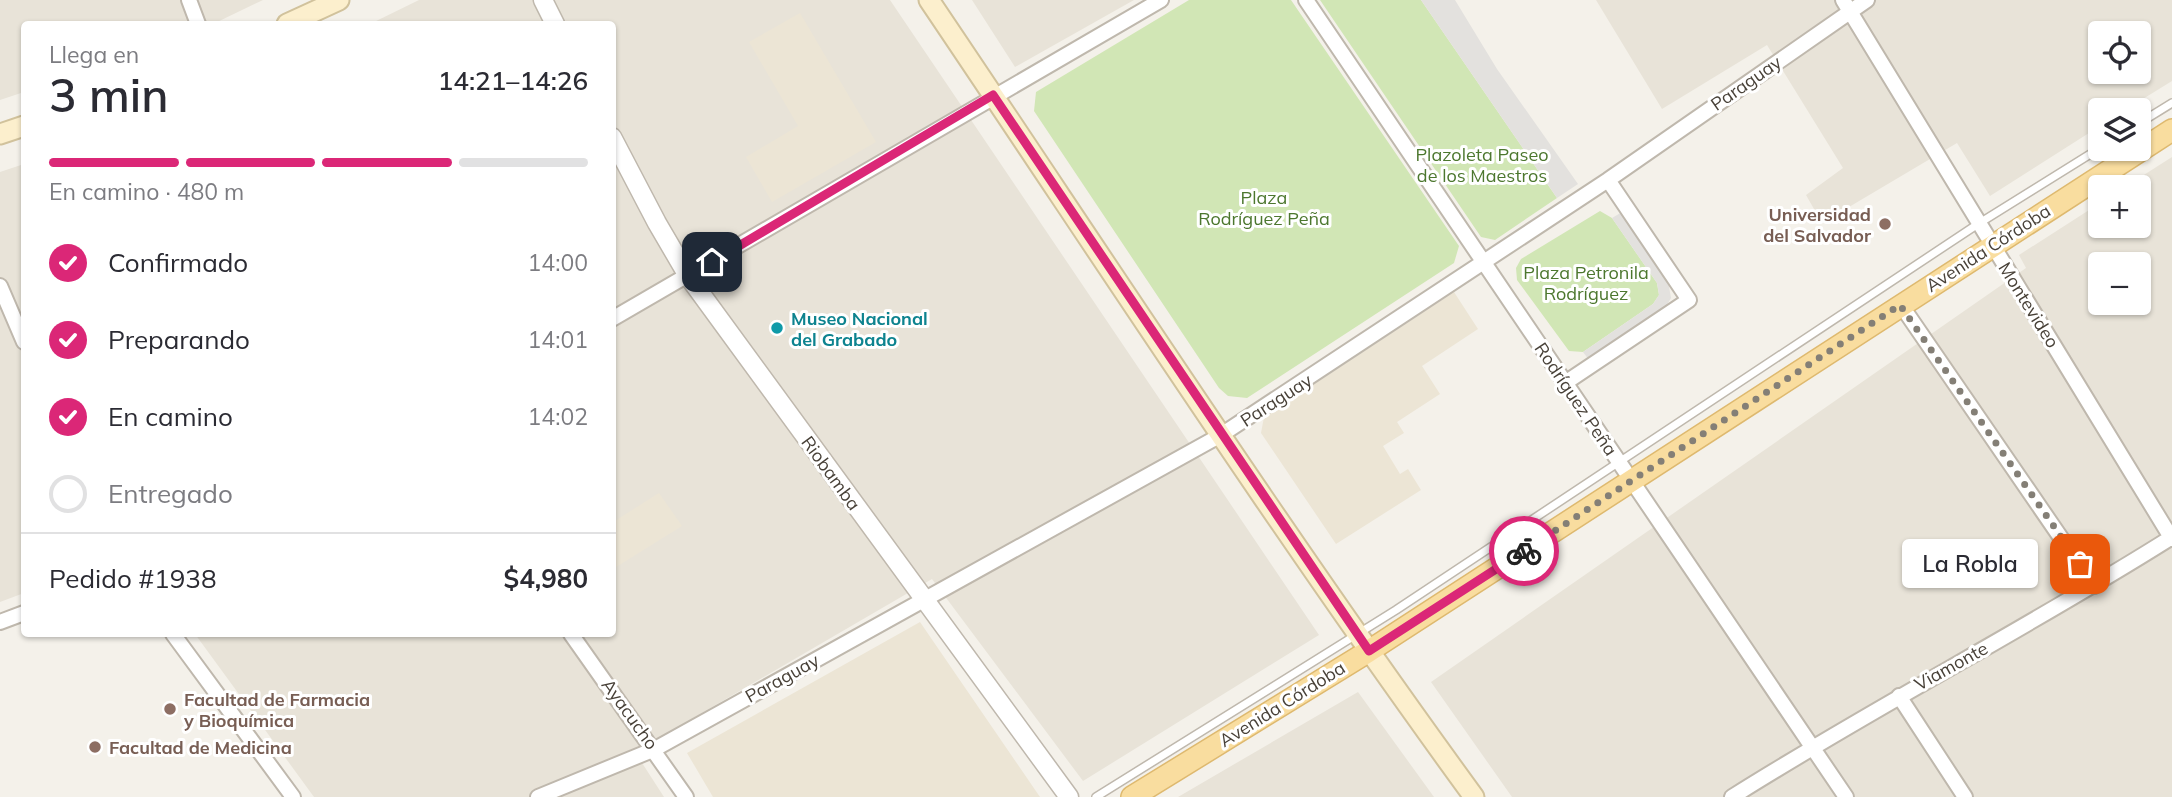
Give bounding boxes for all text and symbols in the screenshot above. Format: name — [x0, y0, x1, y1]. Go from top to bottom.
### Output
map controls — [2088, 21, 2151, 315]
button: locate — [2088, 21, 2151, 84]
text: Llega en — [49, 40, 139, 69]
street label: Paraguay — [1706, 50, 1786, 116]
text: 14:21–14:26 — [438, 64, 588, 97]
text: 3 min — [49, 66, 168, 124]
button: layers — [2088, 98, 2151, 161]
park label: Plazoleta Paseo de los Maestros — [1415, 143, 1549, 187]
button: + — [2088, 175, 2151, 238]
text: En camino · 480 m — [49, 177, 244, 206]
park label: Plaza Rodríguez Peña — [1198, 186, 1330, 230]
street label: Avenida Córdoba — [1921, 199, 2055, 297]
place label: Universidad del Salvador — [1763, 203, 1872, 247]
marker: Universidad del Salvador — [1877, 216, 1893, 232]
pin — [682, 232, 742, 292]
icon: home — [693, 243, 731, 281]
icon: check — [49, 244, 87, 282]
text: Confirmado — [108, 246, 248, 279]
text: 14:00 — [528, 248, 588, 277]
button: − — [2088, 252, 2151, 315]
street label: Montevideo — [1994, 258, 2064, 352]
park label: Plaza Petronila Rodríguez — [1523, 261, 1649, 305]
place label: Museo Nacional del Grabado — [791, 307, 928, 351]
marker: Museo Nacional del Grabado — [769, 320, 785, 336]
icon: check — [49, 321, 87, 359]
text: Preparando — [108, 323, 250, 356]
text: 14:01 — [528, 325, 588, 354]
street label: Rodríguez Peña — [1530, 338, 1622, 460]
street label: Paraguay — [1236, 368, 1317, 432]
icon: check — [49, 398, 87, 436]
text: En camino — [108, 400, 233, 433]
text: 14:02 — [528, 402, 588, 431]
street label: Riobamba — [796, 431, 866, 515]
text: Entregado — [108, 477, 233, 510]
courier — [1489, 516, 1559, 586]
icon: bike — [1505, 532, 1543, 570]
pin — [2050, 534, 2110, 594]
callout: La Robla — [1902, 540, 2038, 588]
icon: bag — [2061, 545, 2099, 583]
text: La Robla — [1922, 549, 2018, 578]
text: Pedido #1938 — [49, 562, 217, 595]
text: $4,980 — [504, 562, 588, 595]
street label: Viamonte — [1910, 636, 1992, 696]
street label: Paraguay — [741, 648, 823, 708]
street label: Avenida Córdoba — [1215, 656, 1349, 752]
street label: Ayacucho — [597, 674, 663, 754]
place label: Facultad de Farmacia y Bioquímica — [183, 688, 370, 732]
marker: Facultad de Farmacia y Bioquímica — [162, 701, 178, 717]
place label: Facultad de Medicina — [109, 736, 292, 759]
marker: Facultad de Medicina — [87, 739, 103, 755]

